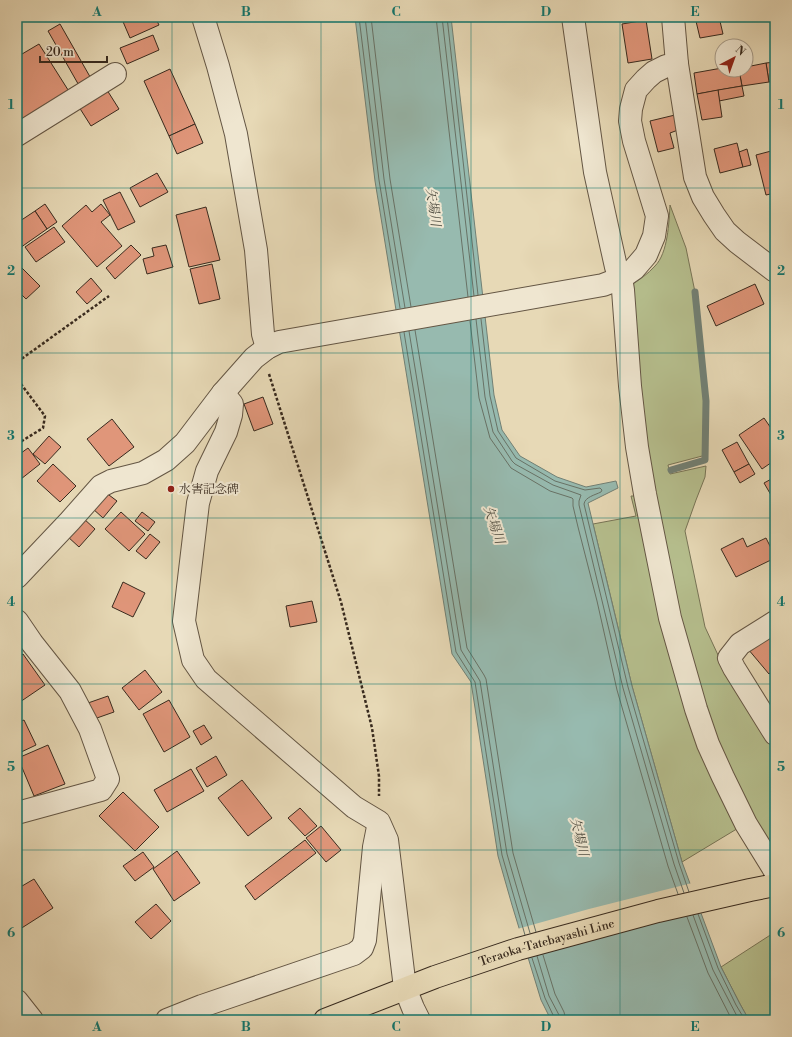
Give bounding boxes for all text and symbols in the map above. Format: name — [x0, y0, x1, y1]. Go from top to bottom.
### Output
text: A — [91, 4, 102, 20]
text: B — [241, 4, 251, 20]
text: C — [391, 4, 401, 20]
text: D — [541, 4, 551, 20]
text: E — [690, 4, 700, 20]
scale bar — [40, 38, 107, 64]
north arrow — [714, 38, 754, 78]
text: N — [732, 43, 748, 60]
text: 20 m — [46, 45, 74, 60]
text: 1 — [8, 97, 15, 113]
text: 1 — [778, 97, 785, 113]
water label: 矢場川 — [422, 187, 444, 229]
text: 2 — [7, 263, 15, 279]
text: 2 — [777, 263, 785, 279]
text: 3 — [7, 428, 15, 444]
text: 3 — [777, 428, 785, 444]
place label: 水害記念碑 — [179, 482, 239, 497]
marker: 水害記念碑 — [166, 484, 176, 494]
water label: 矢場川 — [480, 504, 509, 548]
text: 4 — [7, 594, 16, 610]
text: 4 — [777, 594, 786, 610]
text: 5 — [7, 759, 15, 775]
text: 5 — [777, 759, 785, 775]
water label: 矢場川 — [567, 816, 592, 860]
street label: Teraoka-Tatebayashi Line — [477, 916, 616, 969]
text: 6 — [7, 925, 15, 941]
text: 6 — [777, 925, 785, 941]
text: A — [91, 1019, 102, 1035]
text: B — [241, 1019, 251, 1035]
text: C — [391, 1019, 401, 1035]
text: D — [541, 1019, 551, 1035]
text: E — [690, 1019, 700, 1035]

